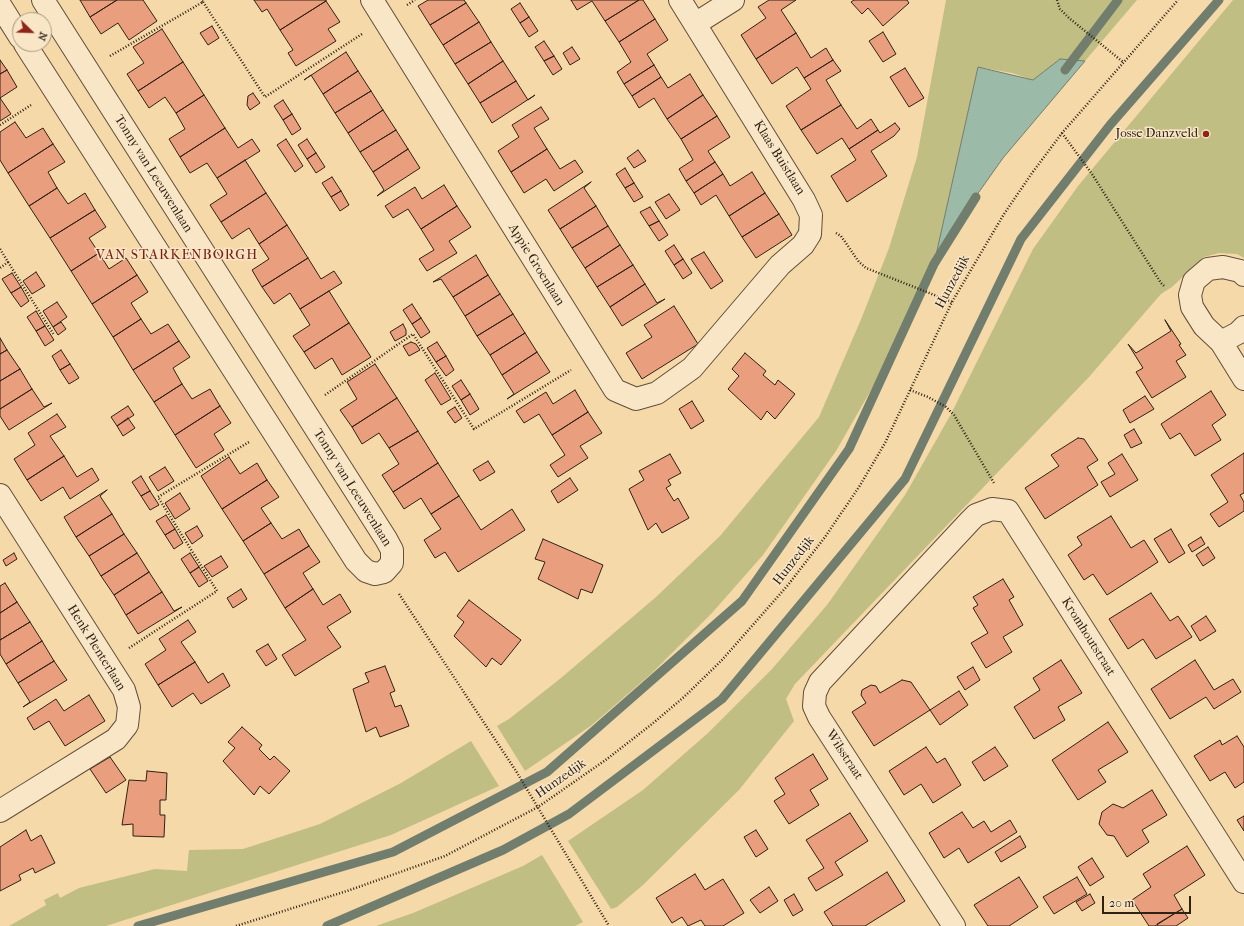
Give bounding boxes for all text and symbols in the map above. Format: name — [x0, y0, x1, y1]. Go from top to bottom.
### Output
north arrow — [12, 12, 52, 52]
text: N — [35, 30, 50, 43]
street label: Tonny van Leeuwenlaan — [110, 112, 196, 236]
street label: Klaas Buistlaan — [750, 118, 808, 198]
place label: Josse Danzveld — [1116, 126, 1198, 142]
marker: Josse Danzveld — [1201, 129, 1211, 139]
street label: Appie Groenlaan — [505, 221, 567, 309]
district label: VAN STARKENBORGH — [96, 248, 258, 264]
street label: Hunzedijk — [932, 253, 974, 311]
street label: Tonny van Leeuwenlaan — [309, 426, 395, 550]
street label: Hunzedijk — [770, 533, 818, 589]
street label: Kromhoutstraat — [1058, 595, 1118, 679]
street label: Henk Plenterlaan — [63, 602, 129, 694]
street label: Wilsstraat — [822, 727, 866, 783]
street label: Hunzedijk — [533, 756, 589, 802]
scale bar — [1104, 888, 1193, 914]
text: 20 m — [1109, 896, 1134, 910]

